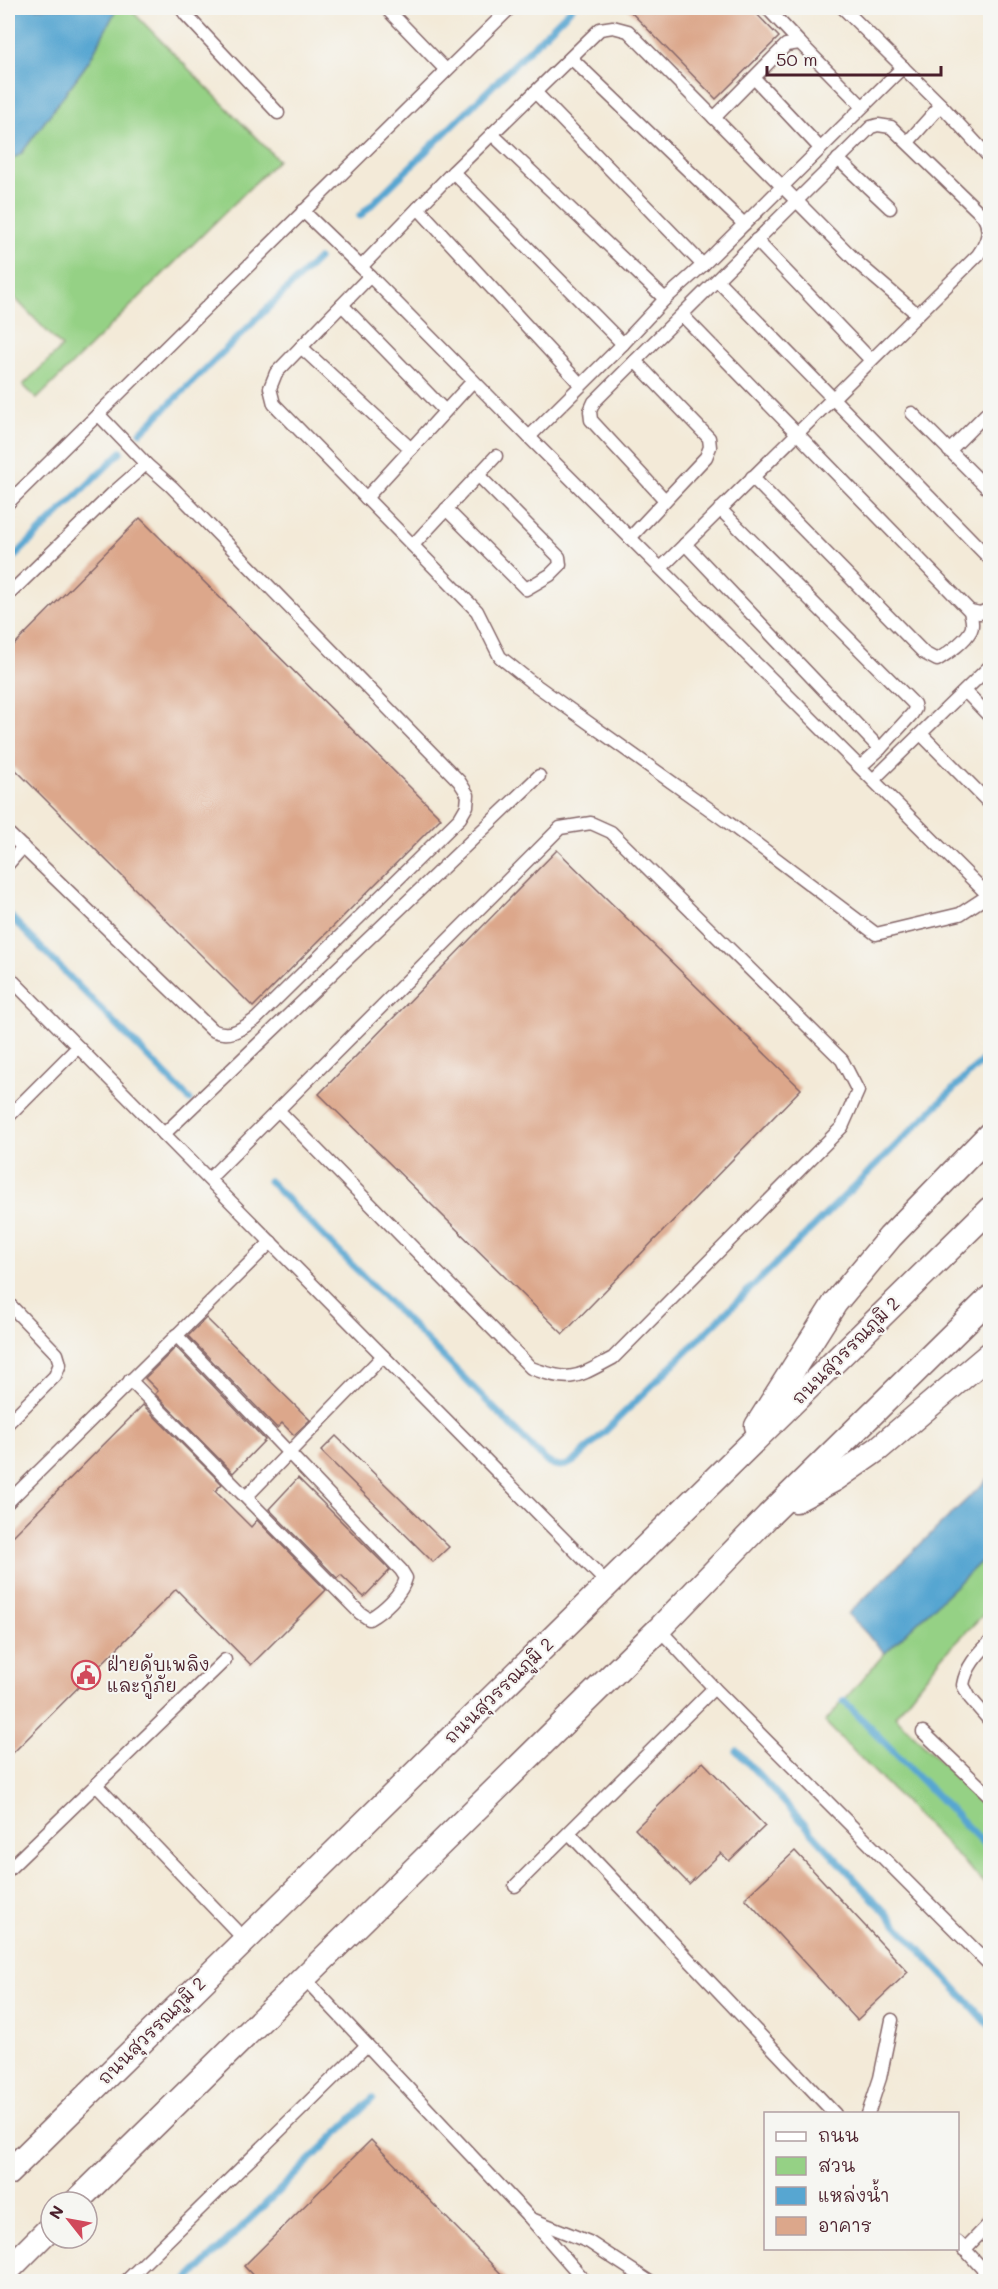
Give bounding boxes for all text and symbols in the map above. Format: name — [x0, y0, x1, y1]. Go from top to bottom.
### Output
scale bar — [767, 39, 941, 77]
text: 50 m — [776, 47, 818, 71]
street label: ถนนสุวรรณภูมิ 2 — [786, 1291, 906, 1411]
street label: ถนนสุวรรณภูมิ 2 — [438, 1632, 560, 1750]
place label: ฝ่ายดับเพลิง และกู้ภัย — [107, 1652, 210, 1699]
public building icon: ฝ่ายดับเพลิง และกู้ภัย — [70, 1659, 102, 1691]
street label: ถนนสุวรรณภูมิ 2 — [92, 1971, 212, 2091]
legend — [764, 2112, 959, 2250]
text: ถนน — [818, 2123, 859, 2147]
text: สวน — [818, 2153, 855, 2177]
text: แหล่งน้ำ — [818, 2179, 889, 2207]
north arrow — [39, 2190, 99, 2250]
text: N — [44, 2201, 68, 2223]
text: อาคาร — [818, 2213, 872, 2237]

